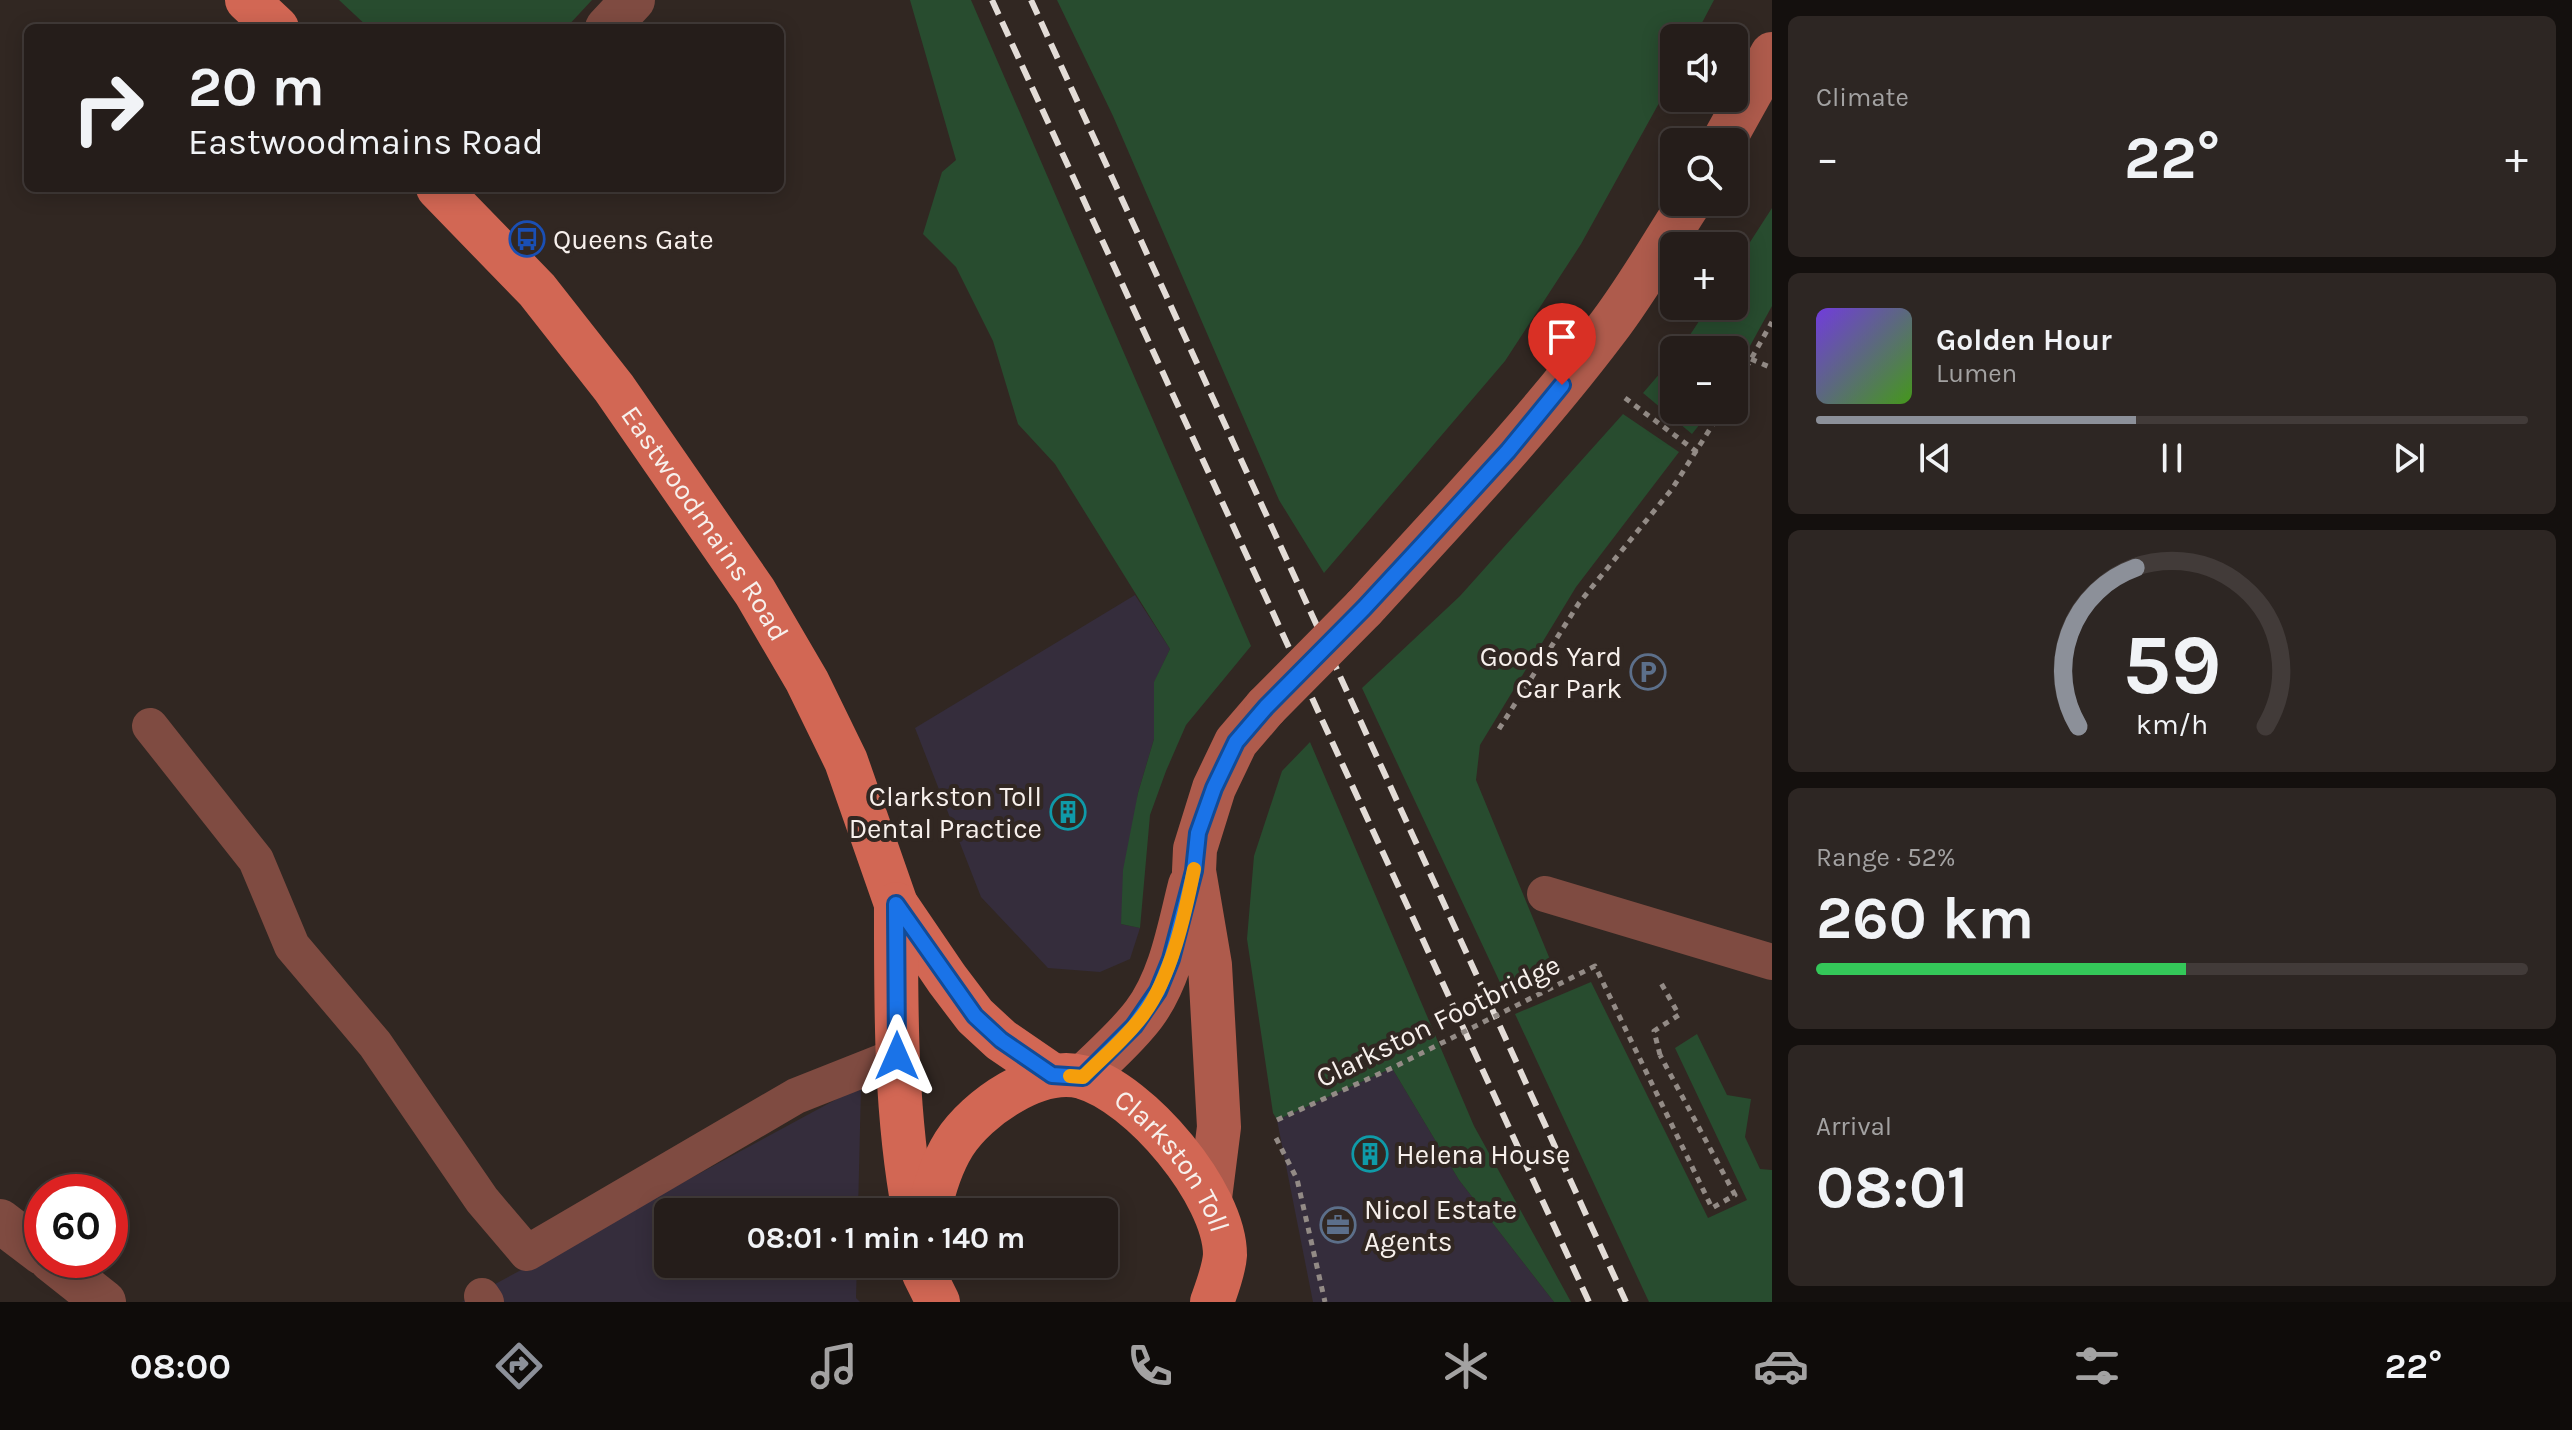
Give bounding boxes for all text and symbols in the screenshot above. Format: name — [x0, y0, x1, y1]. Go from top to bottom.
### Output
map controls — [1660, 24, 1748, 424]
button: sound — [1660, 24, 1748, 112]
text: 20 m — [188, 54, 325, 119]
icon: right — [56, 56, 160, 160]
text: Climate — [1816, 82, 1909, 113]
text: Eastwoodmains Road — [188, 121, 544, 163]
text: 22° — [2124, 123, 2220, 193]
button: search — [1660, 128, 1748, 216]
text: − — [1816, 133, 1839, 184]
text: + — [2505, 133, 2528, 184]
bus stop icon: Queens Gate — [508, 220, 546, 258]
place label: Queens Gate — [553, 223, 714, 256]
button: + — [1660, 232, 1748, 320]
pin — [1528, 303, 1596, 385]
icon: arrive — [1540, 315, 1584, 359]
text: Golden Hour — [1936, 322, 2112, 358]
button: − — [1660, 336, 1748, 424]
text: Lumen — [1936, 358, 2017, 389]
street label: Eastwoodmains Road — [615, 399, 796, 647]
icon: previous — [1913, 436, 1957, 480]
icon: pause — [2150, 436, 2194, 480]
icon: next — [2387, 436, 2431, 480]
text: 59 — [2122, 617, 2222, 714]
place label: Goods Yard Car Park — [1480, 640, 1622, 705]
parking icon: Goods Yard Car Park — [1629, 653, 1667, 691]
text: km/h — [2136, 708, 2208, 741]
place label: Clarkston Toll Dental Practice — [849, 780, 1042, 845]
building icon: Clarkston Toll Dental Practice — [1049, 793, 1087, 831]
text: Range · 52% — [1816, 842, 1956, 873]
text: 260 km — [1816, 883, 2034, 953]
street label: Clarkston Footbridge — [1311, 948, 1565, 1094]
position arrow — [855, 1014, 939, 1098]
street label: Clarkston Toll — [1108, 1082, 1237, 1236]
text: Arrival — [1816, 1111, 1892, 1142]
building icon: Helena House — [1351, 1135, 1389, 1173]
place label: Helena House — [1396, 1138, 1570, 1171]
text: 08:01 — [1816, 1152, 1968, 1222]
speed limit sign: 60 — [24, 1174, 128, 1278]
place label: Nicol Estate Agents — [1364, 1193, 1517, 1258]
office icon: Nicol Estate Agents — [1319, 1206, 1357, 1244]
text: 08:01 · 1 min · 140 m — [747, 1220, 1025, 1256]
icon: directions — [491, 1338, 547, 1394]
icon: music — [806, 1338, 862, 1394]
icon: phone — [1122, 1338, 1178, 1394]
icon: climate — [1438, 1338, 1494, 1394]
icon: car — [1753, 1338, 1809, 1394]
icon: filters — [2069, 1338, 2125, 1394]
text: 08:00 — [130, 1345, 231, 1387]
text: 22° — [2385, 1345, 2442, 1387]

